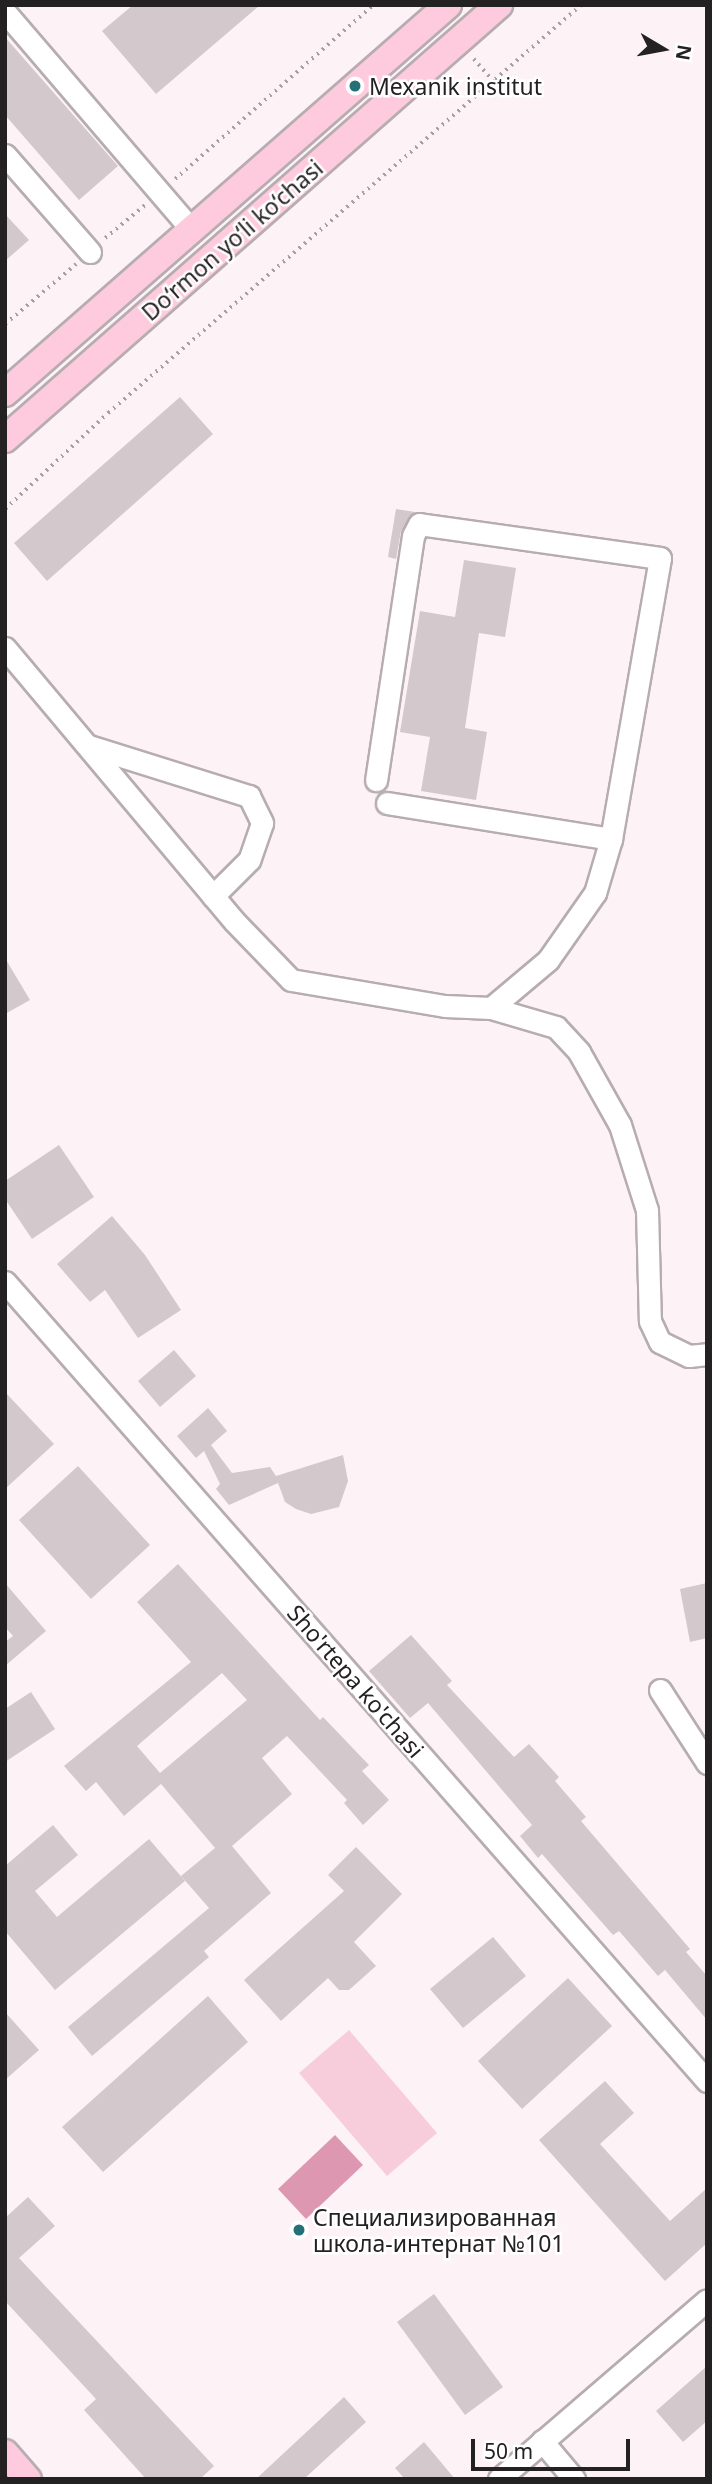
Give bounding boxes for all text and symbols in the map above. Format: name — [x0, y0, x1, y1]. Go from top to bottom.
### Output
north arrow — [628, 14, 698, 84]
text: N — [670, 43, 698, 63]
place label: Mexanik institut — [369, 72, 542, 100]
marker: Mexanik institut — [347, 78, 363, 94]
street label: Do‘rmon yo‘li ko‘chasi — [136, 154, 328, 326]
street label: Sho'rtepa ko'chasi — [282, 1599, 430, 1763]
place label: Специализированная школа-интернат №101 — [313, 2203, 564, 2257]
marker: Специализированная школа-интернат №101 — [291, 2222, 307, 2238]
scale bar — [474, 2424, 633, 2468]
text: 50 m — [484, 2437, 533, 2465]

